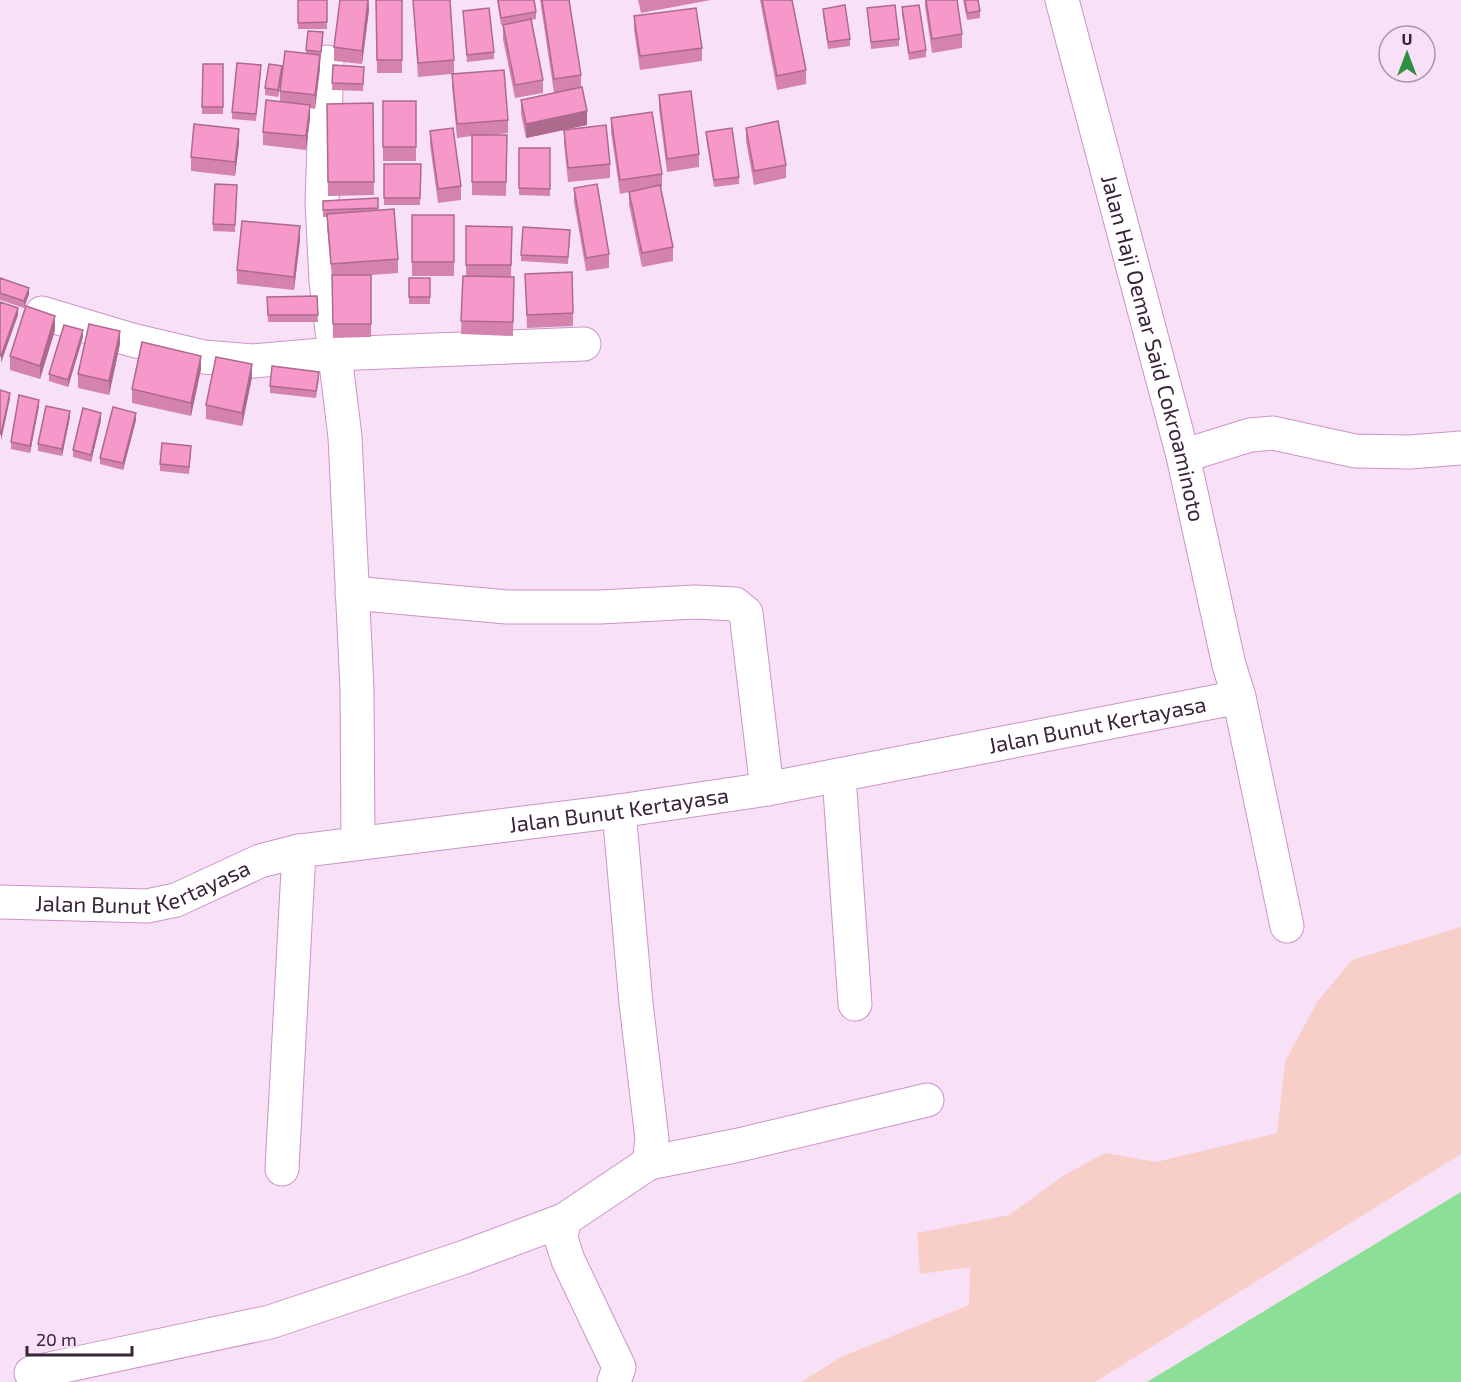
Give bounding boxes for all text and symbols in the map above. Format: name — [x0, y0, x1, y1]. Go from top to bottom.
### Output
north arrow — [1377, 24, 1437, 84]
text: U — [1402, 29, 1412, 48]
street label: Jalan Haji Oemar Said Cokroaminoto — [1097, 172, 1211, 524]
street label: Jalan Bunut Kertayasa — [986, 690, 1208, 758]
street label: Jalan Bunut Kertayasa — [507, 781, 730, 837]
street label: Jalan Bunut Kertayasa — [35, 854, 254, 918]
scale bar — [27, 1319, 132, 1357]
text: 20 m — [36, 1328, 77, 1350]

